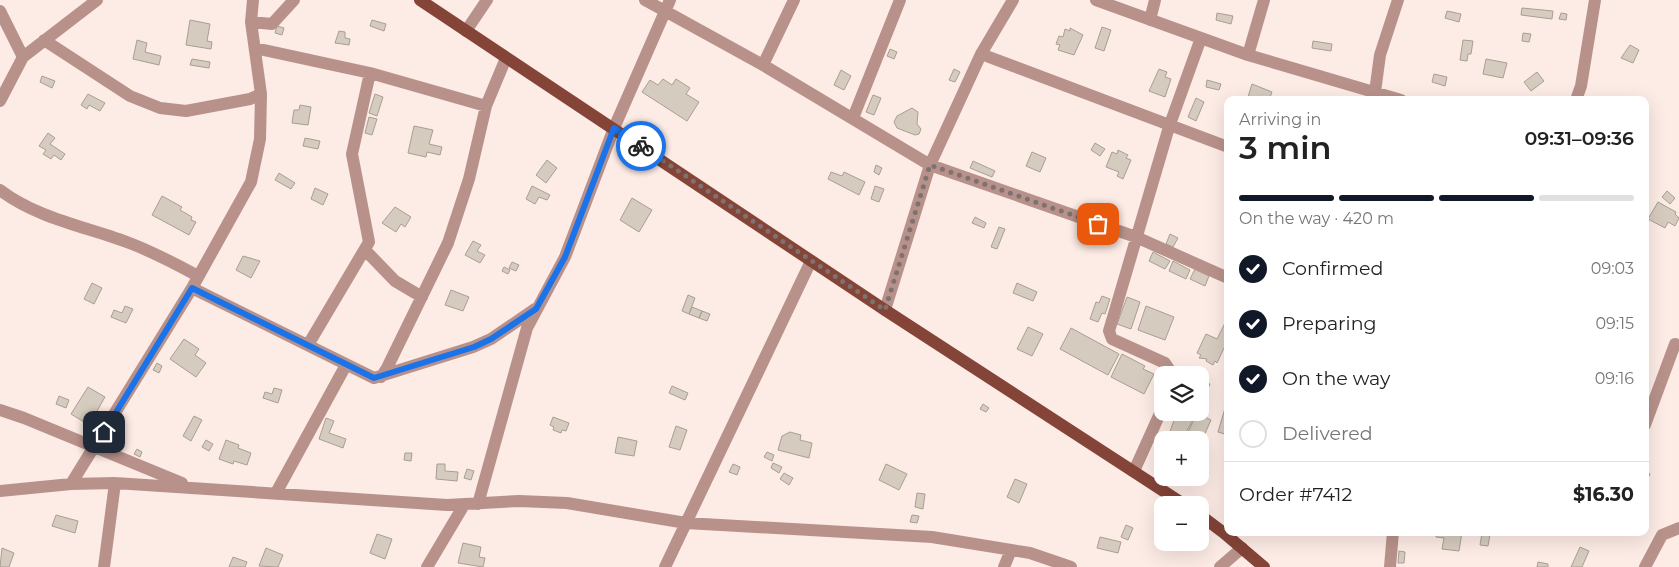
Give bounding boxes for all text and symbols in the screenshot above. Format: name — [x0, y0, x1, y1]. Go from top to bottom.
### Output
text: Arriving in — [1239, 110, 1321, 129]
courier — [616, 121, 666, 171]
text: 09:31–09:36 — [1524, 127, 1634, 150]
text: 3 min — [1239, 128, 1331, 167]
icon: bike — [627, 132, 655, 160]
pin — [1077, 203, 1119, 245]
text: On the way · 420 m — [1239, 209, 1394, 228]
icon: bag — [1084, 210, 1112, 238]
icon: check — [1239, 255, 1267, 283]
text: Confirmed — [1282, 257, 1383, 280]
text: 09:03 — [1591, 259, 1634, 278]
icon: check — [1239, 310, 1267, 338]
text: Preparing — [1282, 312, 1377, 335]
text: 09:15 — [1595, 314, 1634, 333]
icon: check — [1239, 365, 1267, 393]
map controls — [1154, 366, 1209, 551]
button: layers — [1154, 366, 1209, 421]
text: On the way — [1282, 367, 1390, 390]
text: 09:16 — [1595, 369, 1634, 388]
pin — [83, 411, 125, 453]
icon: home — [90, 418, 118, 446]
text: Delivered — [1282, 422, 1373, 445]
button: + — [1154, 431, 1209, 486]
text: Order #7412 — [1239, 483, 1352, 506]
text: $16.30 — [1573, 483, 1634, 506]
button: − — [1154, 496, 1209, 551]

